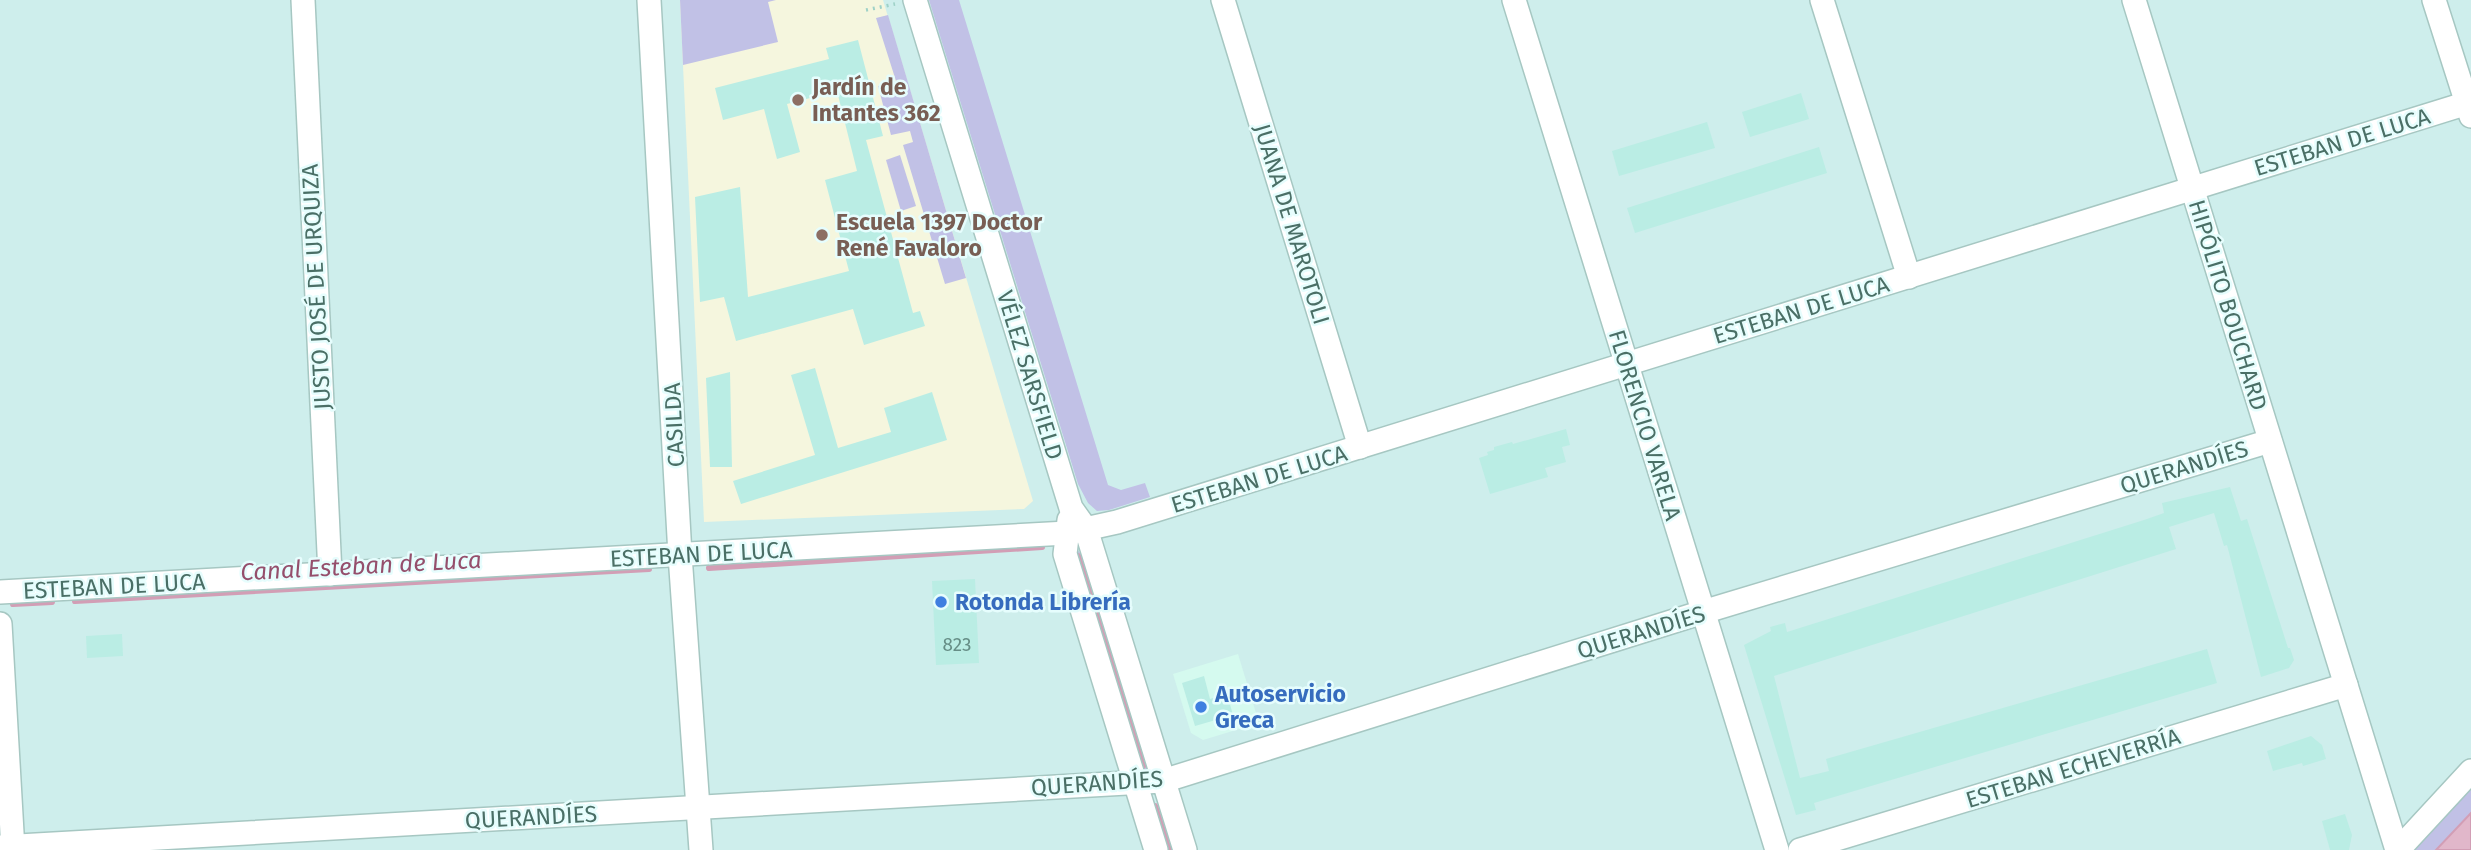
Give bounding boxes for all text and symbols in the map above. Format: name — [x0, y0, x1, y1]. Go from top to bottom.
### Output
place label: Jardín de Intantes 362 — [811, 73, 941, 127]
marker: Jardín de Intantes 362 — [790, 92, 806, 108]
street label: ESTEBAN DE LUCA — [2251, 102, 2434, 182]
street label: JUANA DE MAROTOLI — [1248, 120, 1336, 328]
street label: JUSTO JOSÉ DE URQUIZA — [295, 162, 336, 411]
street label: HIPÓLITO BOUCHARD — [2183, 196, 2274, 414]
place label: Escuela 1397 Doctor René Favaloro — [836, 208, 1043, 262]
marker: Escuela 1397 Doctor René Favaloro — [814, 227, 830, 243]
street label: ESTEBAN DE LUCA — [1710, 270, 1893, 350]
street label: VÉLEZ SARSFIELD — [991, 287, 1070, 463]
street label: FLORENCIO VARELA — [1603, 326, 1688, 524]
street label: CASILDA — [658, 381, 690, 468]
street label: QUERANDÍES — [2116, 433, 2251, 500]
street label: ESTEBAN DE LUCA — [1168, 439, 1351, 519]
street label: ESTEBAN DE LUCA — [609, 535, 794, 573]
water label: Canal Esteban de Luca — [240, 546, 482, 586]
street label: ESTEBAN DE LUCA — [22, 567, 207, 605]
place label: Rotonda Librería — [955, 588, 1131, 616]
marker: Rotonda Librería — [933, 594, 949, 610]
street label: QUERANDÍES — [1573, 598, 1708, 665]
house number: 823 — [942, 633, 972, 656]
place label: Autoservicio Greca — [1214, 680, 1346, 734]
marker: Autoservicio Greca — [1193, 699, 1209, 715]
street label: ESTEBAN ECHEVERRÍA — [1962, 721, 2184, 814]
street label: QUERANDÍES — [1030, 763, 1164, 802]
street label: QUERANDÍES — [464, 799, 598, 834]

